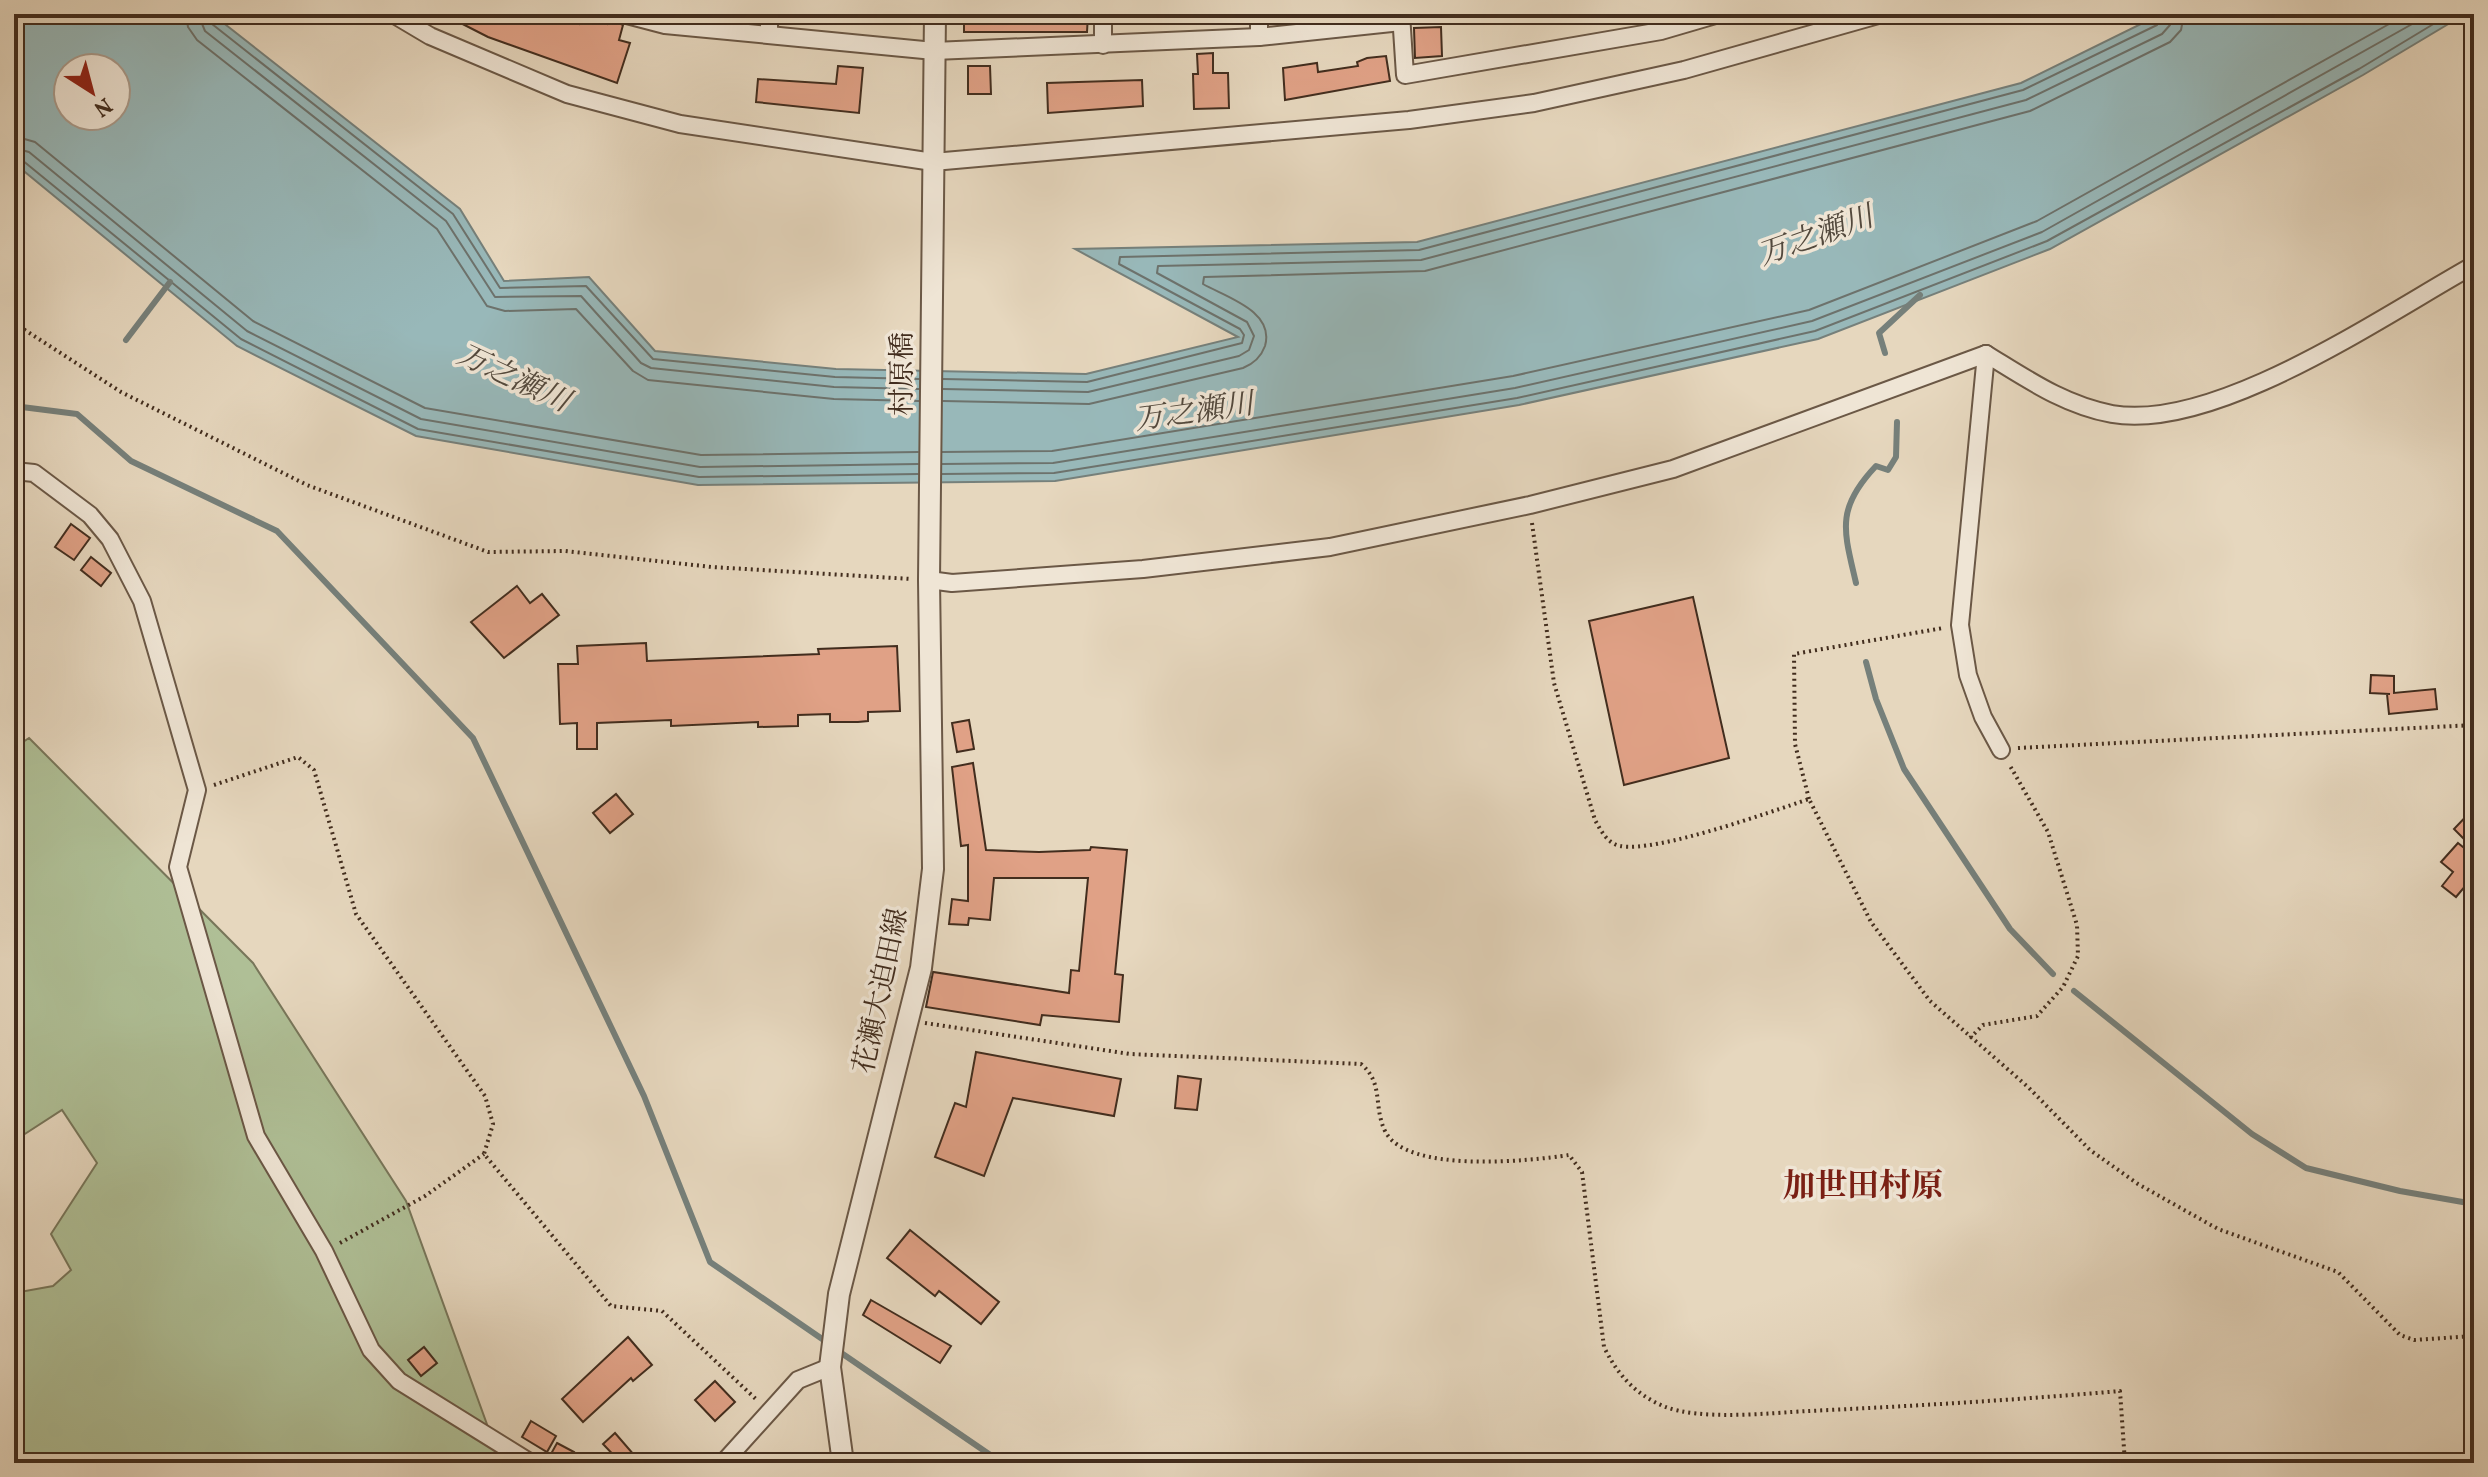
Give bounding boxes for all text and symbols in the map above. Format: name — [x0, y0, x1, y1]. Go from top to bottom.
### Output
north arrow — [52, 52, 132, 132]
text: N — [87, 89, 118, 123]
water label: 万之瀬川 — [1752, 196, 1882, 277]
street label: 村原橋 — [884, 332, 923, 416]
water label: 万之瀬川 — [450, 335, 579, 425]
water label: 万之瀬川 — [1132, 383, 1259, 442]
street label: 花瀬大迫田線 — [845, 905, 919, 1077]
district label: 加世田村原 — [1783, 1166, 1943, 1210]

